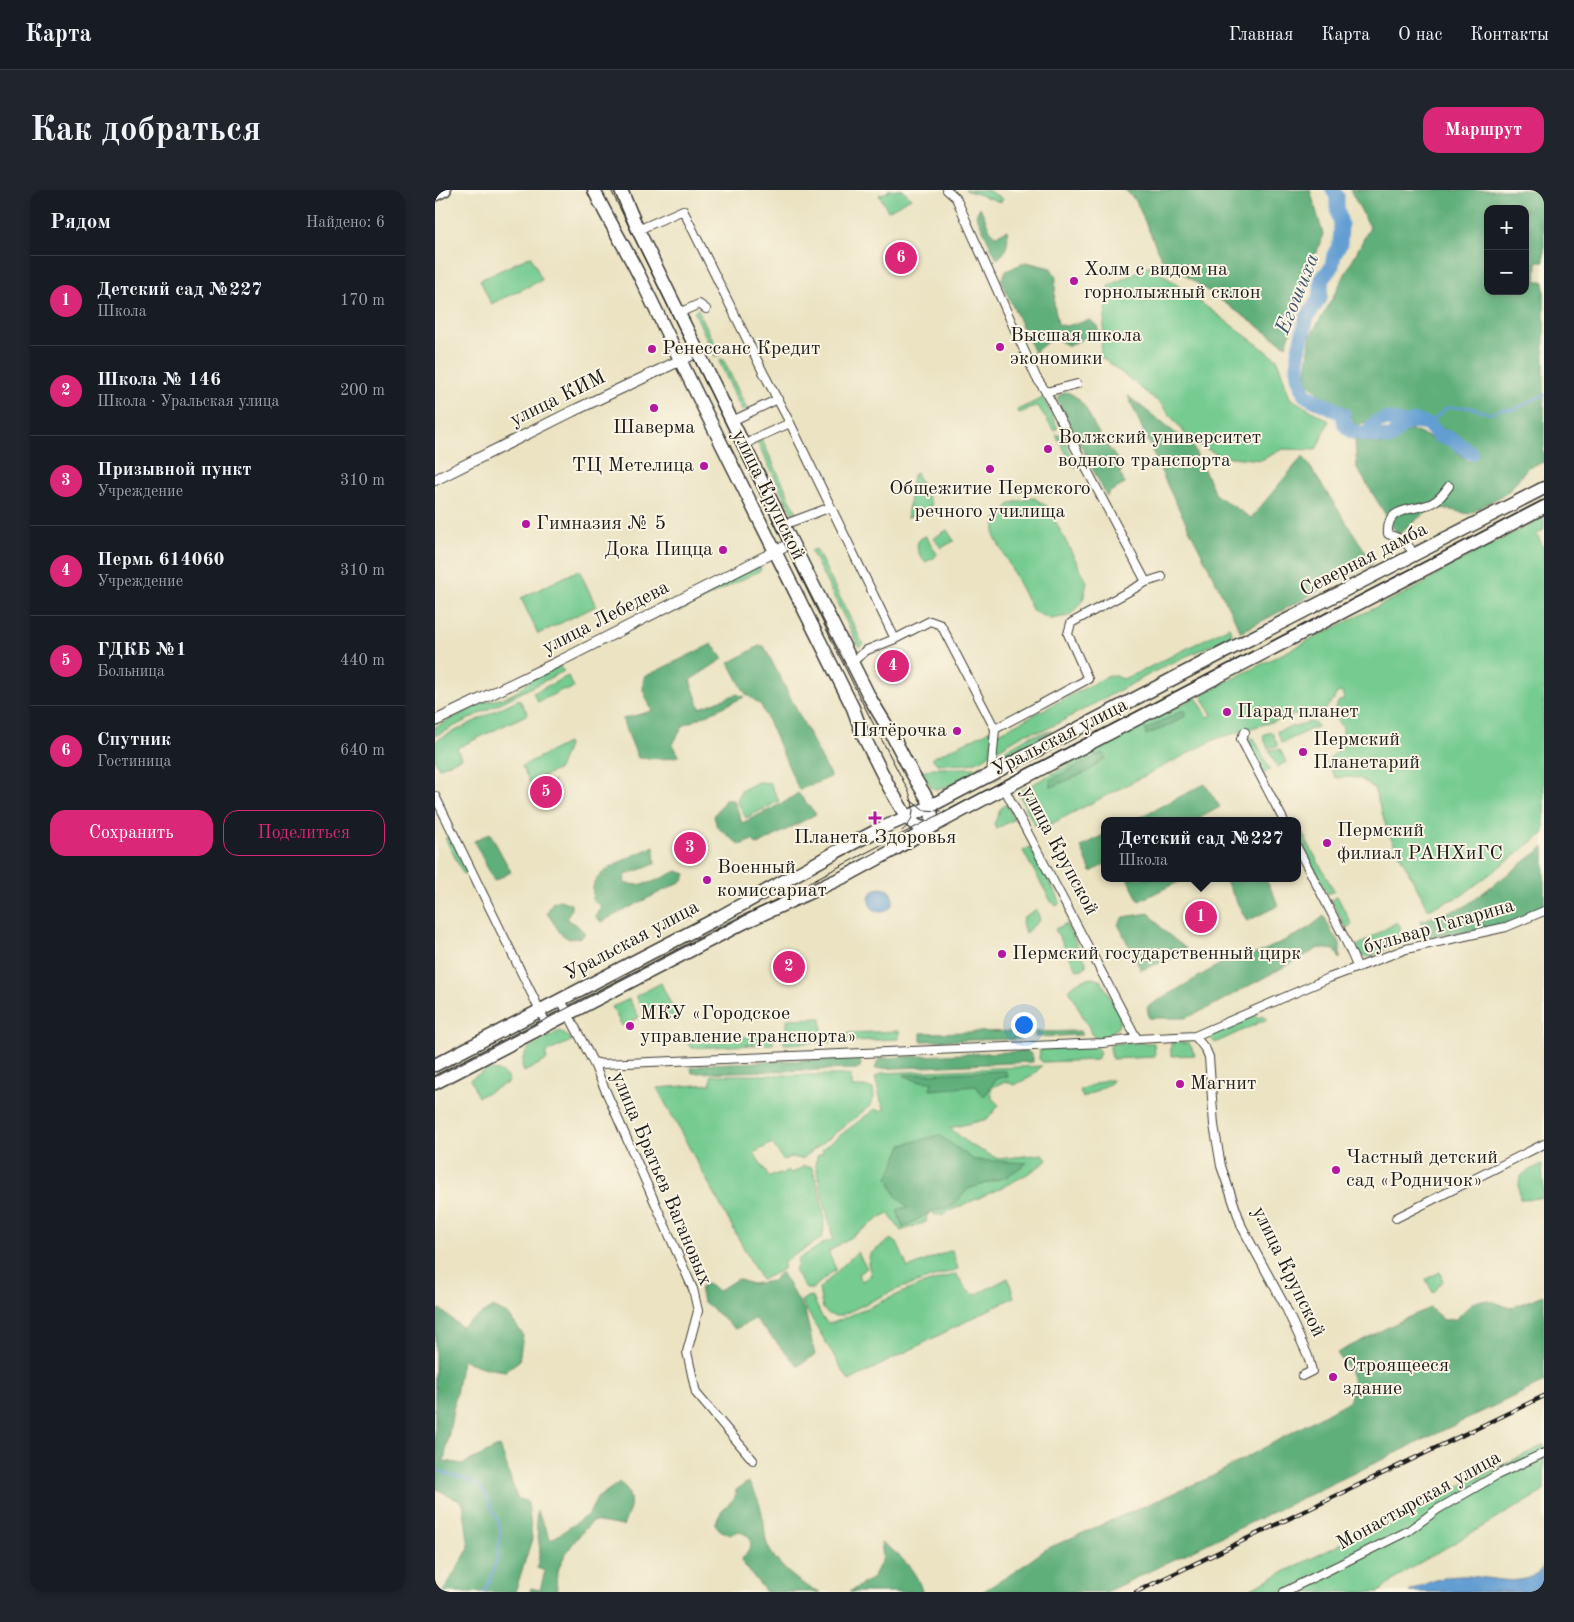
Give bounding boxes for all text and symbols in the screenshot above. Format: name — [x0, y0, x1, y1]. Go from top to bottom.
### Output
text: Карта — [25, 23, 92, 47]
text: Главная — [1229, 26, 1293, 44]
text: Карта — [1321, 26, 1370, 44]
text: О нас — [1398, 26, 1442, 44]
text: Контакты — [1470, 26, 1549, 44]
button: Маршрут — [1423, 107, 1544, 153]
text: Как добраться — [30, 113, 261, 148]
map controls — [1484, 205, 1529, 295]
button: + — [1484, 205, 1529, 250]
text: Рядом — [50, 212, 111, 233]
text: Найдено: 6 — [306, 215, 385, 231]
pin: 6 — [885, 239, 917, 277]
button: − — [1484, 250, 1529, 295]
water label: Егошиха — [1272, 251, 1324, 338]
place label: Холм с видом на горнолыжный склон — [1084, 260, 1261, 303]
marker: Холм с видом на горнолыжный склон — [1068, 275, 1080, 287]
text: Детский сад №227 — [97, 281, 262, 300]
text: 1 — [61, 293, 71, 309]
text: 170 m — [340, 293, 385, 309]
text: Школа — [97, 304, 147, 320]
place label: Высшая школа экономики — [1010, 326, 1142, 369]
place label: Ренессанс Кредит — [662, 339, 821, 359]
marker: Высшая школа экономики — [994, 341, 1006, 353]
marker: Ренессанс Кредит — [646, 343, 658, 355]
street label: улица КИМ — [507, 367, 609, 431]
text: Школа № 146 — [97, 371, 221, 390]
text: 2 — [61, 383, 71, 399]
text: 200 m — [340, 383, 385, 399]
text: Школа · Уральская улица — [97, 394, 279, 410]
marker: Шаверма — [648, 402, 660, 414]
place label: Шаверма — [613, 418, 695, 438]
street label: улица Крупской — [728, 427, 808, 563]
place label: Волжский университет водного транспорта — [1058, 428, 1261, 471]
marker: Волжский университет водного транспорта — [1042, 443, 1054, 455]
place label: ТЦ Метелица — [572, 456, 694, 476]
marker: ТЦ Метелица — [698, 460, 710, 472]
text: Призывной пункт — [97, 461, 252, 480]
marker: Общежитие Пермского речного училища — [984, 463, 996, 475]
text: 3 — [61, 473, 71, 489]
text: 310 m — [340, 473, 385, 489]
place label: Общежитие Пермского речного училища — [889, 479, 1091, 522]
text: Учреждение — [97, 484, 183, 500]
place label: Гимназия № 5 — [536, 514, 666, 534]
marker: Гимназия № 5 — [520, 518, 532, 530]
street label: Северная дамба — [1297, 519, 1431, 601]
place label: Дока Пицца — [604, 540, 713, 560]
marker: Дока Пицца — [717, 544, 729, 556]
text: Пермь 614060 — [97, 551, 225, 570]
text: 4 — [61, 563, 71, 579]
text: 310 m — [340, 563, 385, 579]
text: Учреждение — [97, 574, 183, 590]
street label: улица Лебедева — [539, 577, 673, 658]
text: ГДКБ №1 — [97, 641, 187, 660]
pin: 4 — [877, 647, 909, 685]
text: 5 — [61, 653, 71, 669]
text: 440 m — [340, 653, 385, 669]
text: Больница — [97, 664, 165, 680]
street label: Уральская улица — [989, 695, 1131, 781]
place label: Парад планет — [1237, 702, 1359, 722]
marker: Парад планет — [1221, 706, 1233, 718]
place label: Пятёрочка — [852, 721, 947, 741]
marker: Пятёрочка — [951, 725, 963, 737]
place label: Пермский Планетарий — [1313, 730, 1420, 773]
text: Спутник — [97, 731, 171, 750]
text: 6 — [61, 743, 71, 759]
text: 640 m — [340, 743, 385, 759]
marker: Пермский Планетарий — [1297, 746, 1309, 758]
text: Гостиница — [97, 754, 171, 770]
pin: 5 — [530, 773, 562, 811]
street label: улица Крупской — [1017, 784, 1101, 918]
button: Сохранить — [50, 810, 213, 856]
button: Поделиться — [223, 810, 385, 856]
marker: Планета Здоровья — [869, 812, 881, 824]
popup — [1101, 817, 1301, 882]
place label: Пермский филиал РАНХиГС — [1337, 821, 1503, 864]
place label: Планета Здоровья — [794, 828, 956, 848]
pin: 3 — [674, 829, 706, 867]
text: Детский сад №227 — [1118, 830, 1284, 849]
marker: Пермский филиал РАНХиГС — [1321, 837, 1333, 849]
text: Школа — [1118, 853, 1168, 869]
place label: Военный комиссариат — [717, 858, 827, 901]
marker: Военный комиссариат — [701, 874, 713, 886]
street label: бульвар Гагарина — [1361, 896, 1517, 958]
street label: Уральская улица — [561, 897, 703, 985]
pin: 1 — [1185, 898, 1217, 936]
place label: Пермский государственный цирк — [1012, 944, 1301, 964]
pin: 2 — [773, 948, 805, 986]
marker: Пермский государственный цирк — [996, 948, 1008, 960]
place label: МКУ «Городское управление транспорта» — [640, 1004, 857, 1047]
your location — [1011, 1012, 1037, 1038]
marker: МКУ «Городское управление транспорта» — [624, 1020, 636, 1032]
street label: улица Братьев Вагановых — [607, 1069, 715, 1289]
place label: Магнит — [1190, 1074, 1257, 1094]
marker: Магнит — [1174, 1078, 1186, 1090]
place label: Частный детский сад «Родничок» — [1346, 1148, 1498, 1191]
marker: Частный детский сад «Родничок» — [1330, 1164, 1342, 1176]
street label: улица Крупской — [1248, 1204, 1328, 1340]
place label: Строящееся здание — [1343, 1356, 1449, 1399]
marker: Строящееся здание — [1327, 1371, 1339, 1383]
street label: Монастырская улица — [1334, 1448, 1504, 1554]

